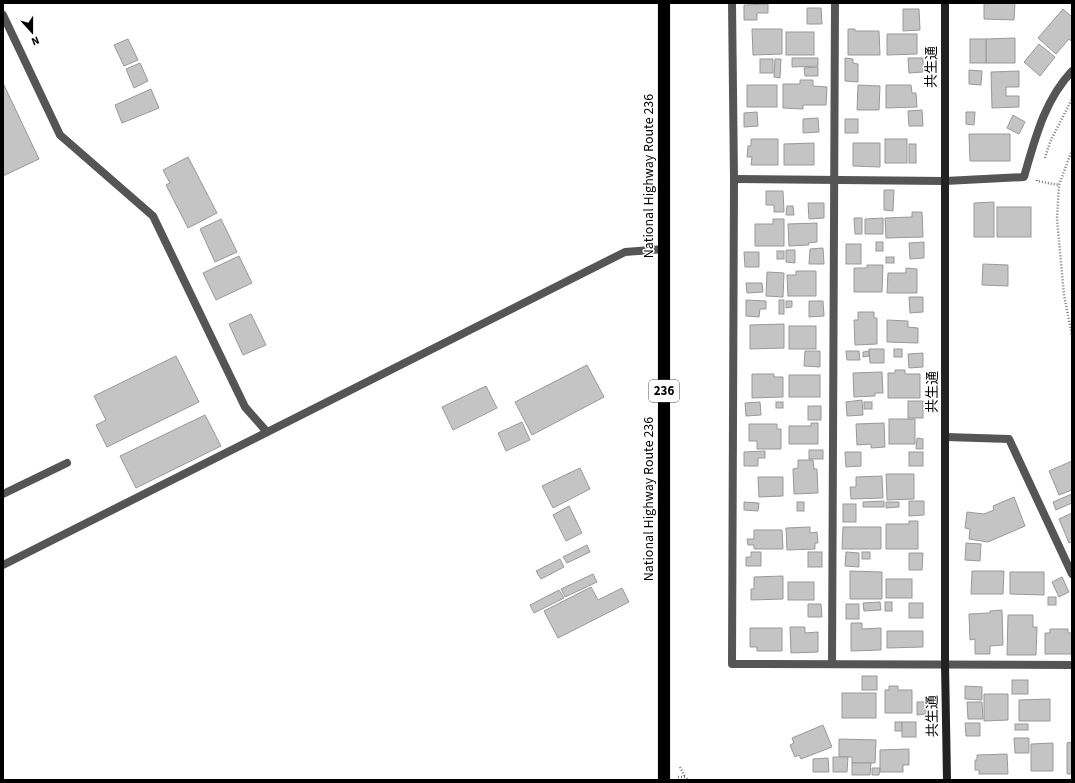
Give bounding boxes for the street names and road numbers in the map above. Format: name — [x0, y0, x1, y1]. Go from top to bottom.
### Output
street label: 共生通 — [922, 46, 942, 88]
street label: National Highway Route 236 — [639, 94, 659, 258]
street label: 共生通 — [923, 371, 943, 413]
road number: 236 — [649, 380, 679, 402]
street label: National Highway Route 236 — [639, 417, 659, 581]
street label: 共生通 — [923, 695, 943, 737]

